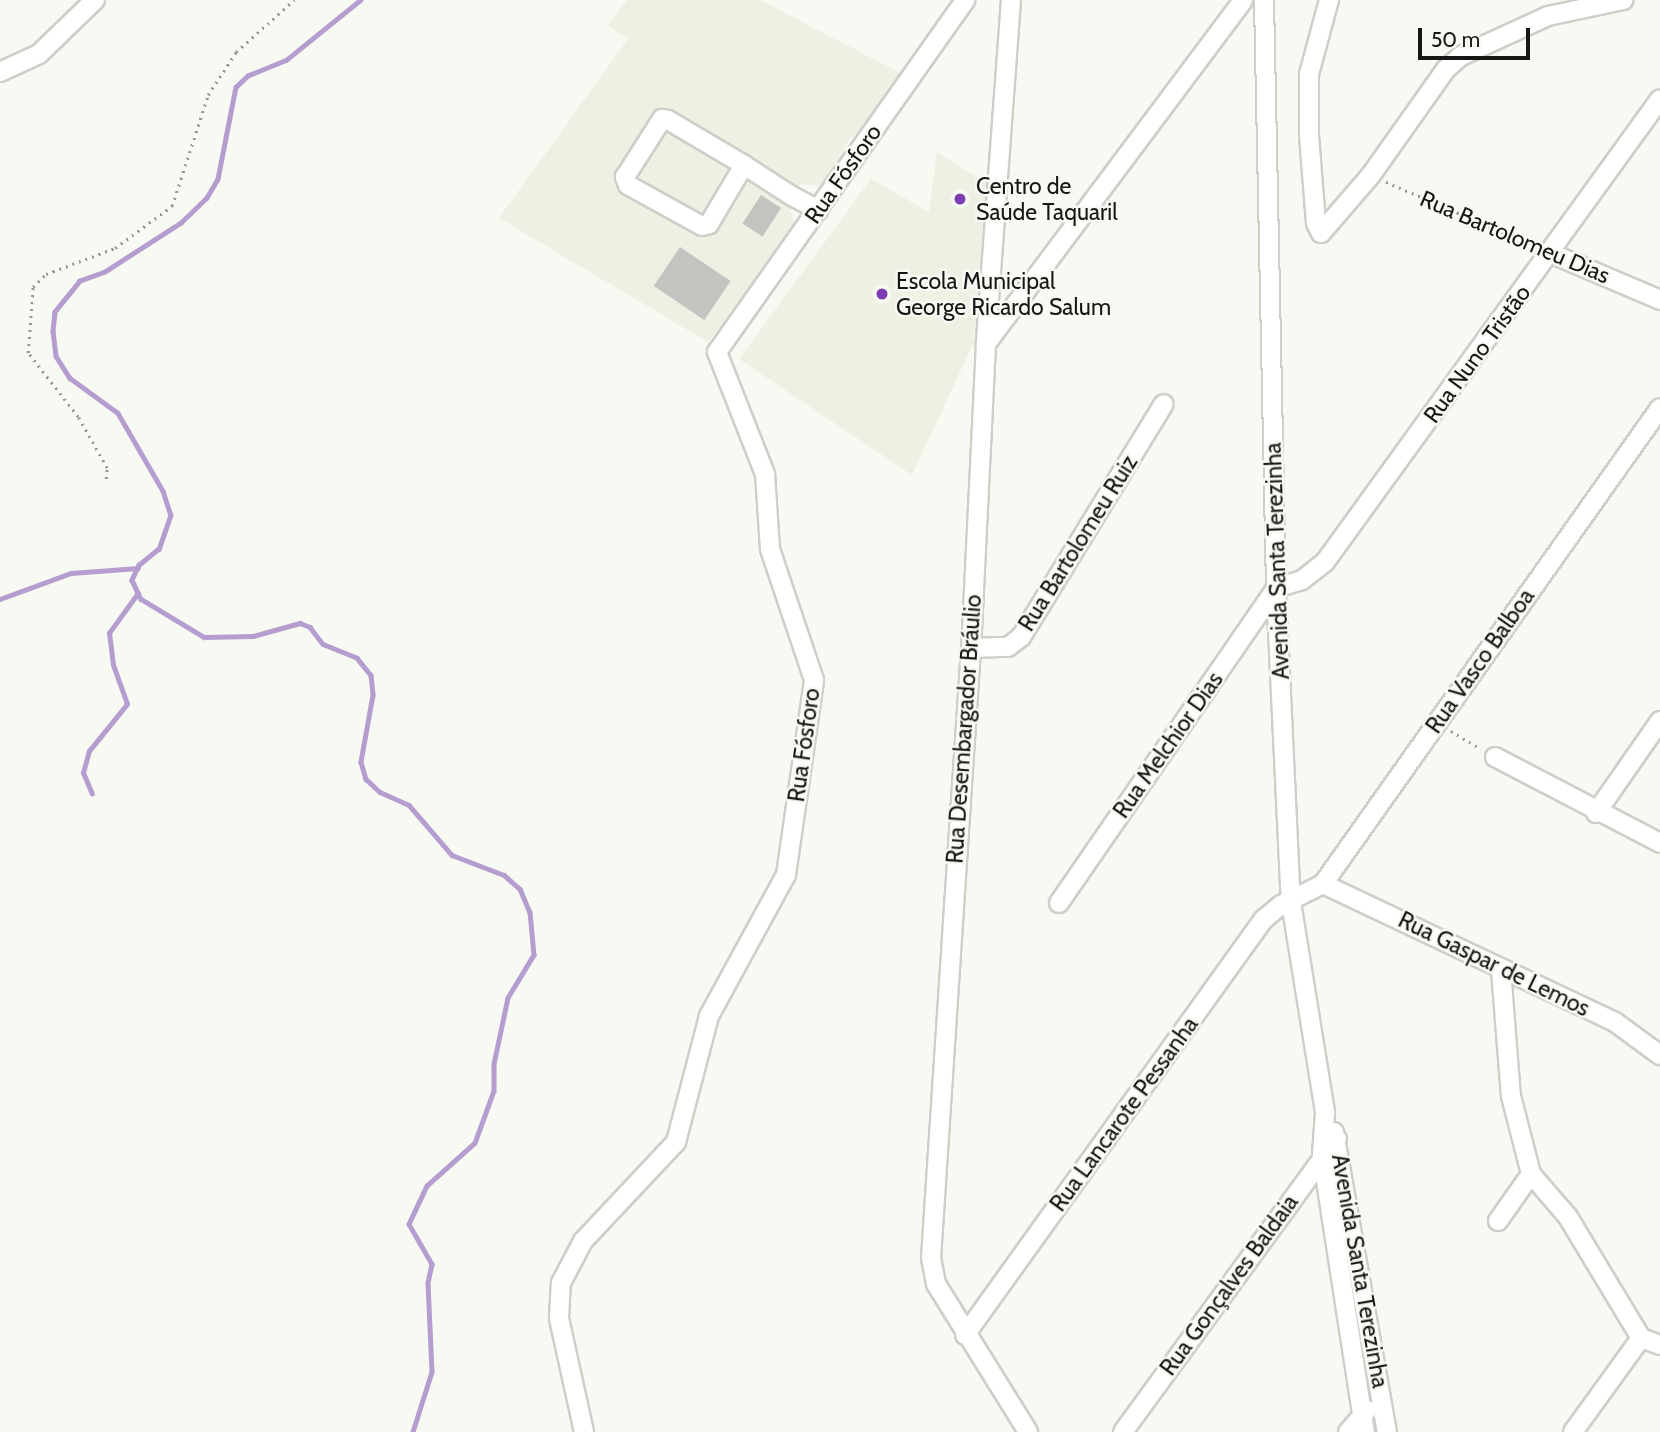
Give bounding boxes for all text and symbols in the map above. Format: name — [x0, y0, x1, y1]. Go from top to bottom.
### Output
scale bar — [1422, 14, 1534, 58]
text: 50 m — [1431, 27, 1480, 52]
street label: Rua Fósforo — [799, 119, 887, 229]
place label: Centro de Saúde Taquaril — [976, 172, 1118, 226]
street label: Rua Bartolomeu Dias — [1416, 185, 1614, 289]
marker: Centro de Saúde Taquaril — [950, 189, 970, 209]
place label: Escola Municipal George Ricardo Salum — [896, 267, 1111, 321]
street label: Rua Nuno Tristão — [1418, 280, 1536, 428]
marker: Escola Municipal George Ricardo Salum — [874, 286, 890, 302]
street label: Avenida Santa Terezinha — [1259, 442, 1295, 680]
street label: Rua Bartolomeu Ruiz — [1013, 450, 1143, 636]
street label: Rua Vasco Balboa — [1420, 583, 1540, 739]
street label: Rua Desembargador Bráulio — [941, 594, 987, 864]
street label: Rua Melchior Dias — [1107, 667, 1229, 823]
street label: Rua Fósforo — [782, 686, 826, 804]
street label: Rua Gaspar de Lemos — [1394, 906, 1594, 1022]
street label: Rua Lancarote Pessanha — [1044, 1011, 1204, 1217]
street label: Avenida Santa Terezinha — [1326, 1152, 1394, 1390]
street label: Rua Gonçalves Baldaia — [1154, 1189, 1304, 1381]

